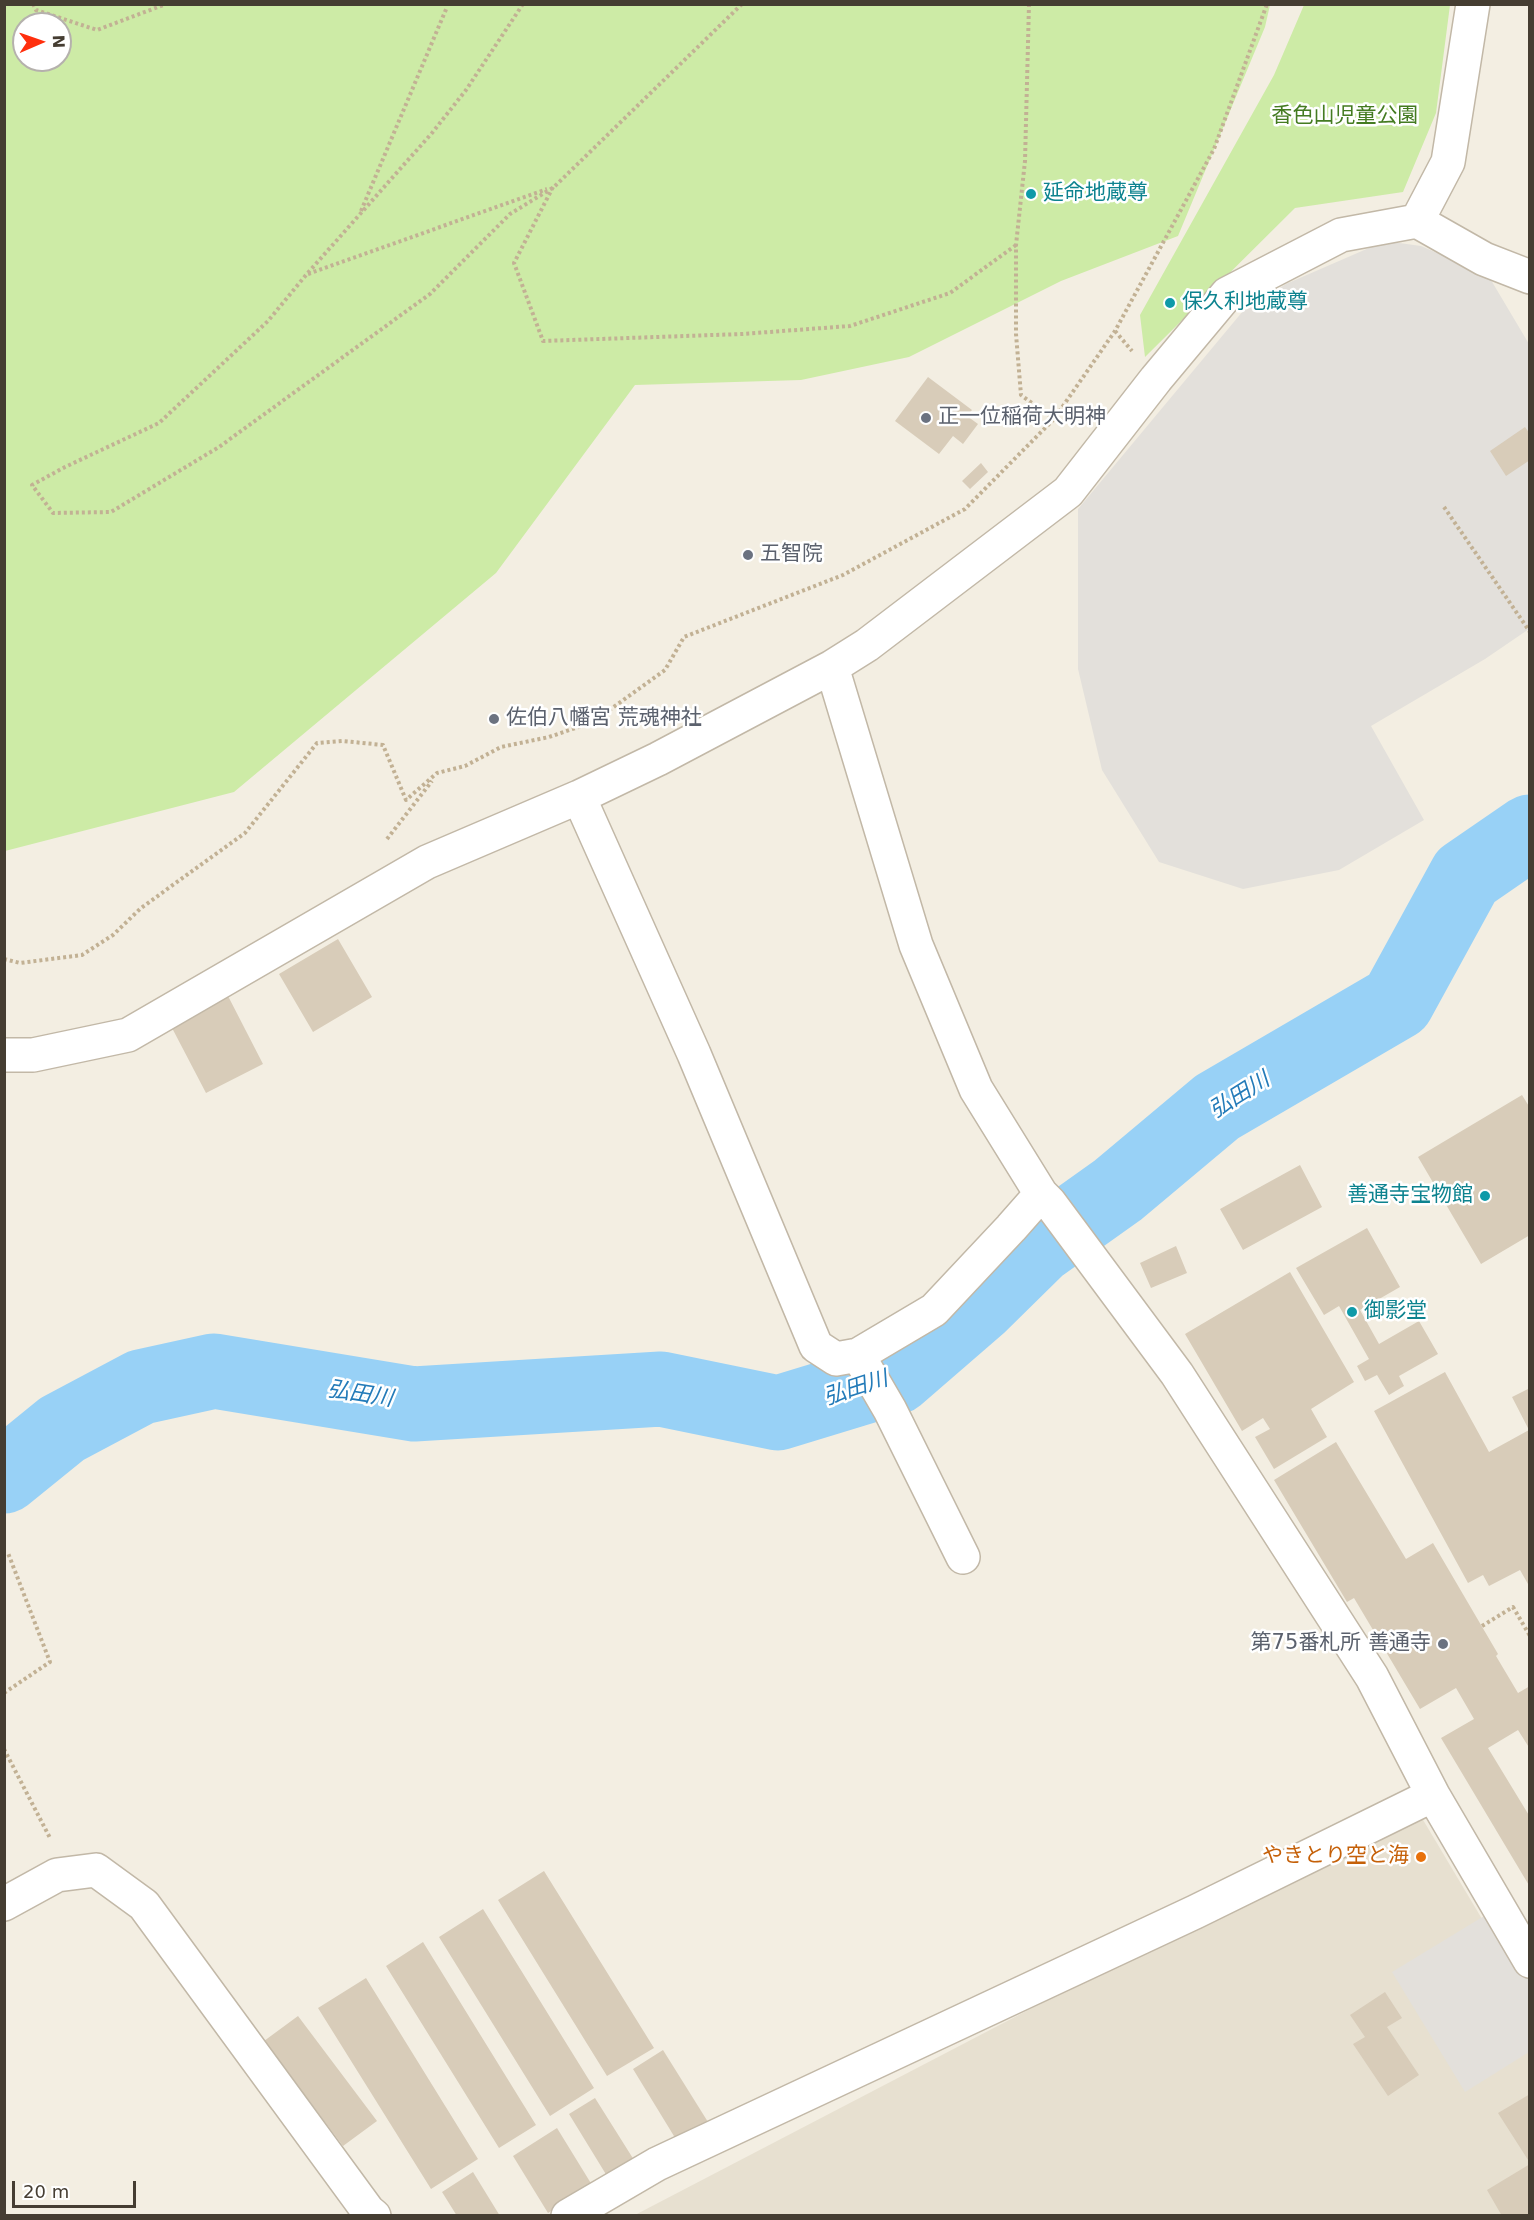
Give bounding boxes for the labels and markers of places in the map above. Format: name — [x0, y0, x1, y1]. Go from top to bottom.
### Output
place label: 延命地蔵尊 — [1043, 181, 1148, 207]
marker: 延命地蔵尊 — [1024, 187, 1038, 201]
place label: 保久利地蔵尊 — [1182, 290, 1308, 316]
marker: 保久利地蔵尊 — [1163, 296, 1177, 310]
place label: 正一位稲荷大明神 — [938, 405, 1106, 431]
marker: 正一位稲荷大明神 — [919, 411, 933, 425]
place label: 五智院 — [760, 542, 823, 568]
marker: 五智院 — [741, 548, 755, 562]
place label: 佐伯八幡宮 荒魂神社 — [506, 706, 702, 732]
marker: 佐伯八幡宮 荒魂神社 — [487, 712, 501, 726]
place label: 善通寺宝物館 — [1347, 1183, 1473, 1209]
marker: 善通寺宝物館 — [1478, 1189, 1492, 1203]
place label: 御影堂 — [1364, 1299, 1427, 1325]
marker: 御影堂 — [1345, 1305, 1359, 1319]
place label: 第75番札所 善通寺 — [1251, 1631, 1431, 1657]
marker: 第75番札所 善通寺 — [1436, 1637, 1450, 1651]
place label: やきとり空と海 — [1262, 1844, 1409, 1870]
marker: やきとり空と海 — [1414, 1850, 1428, 1864]

